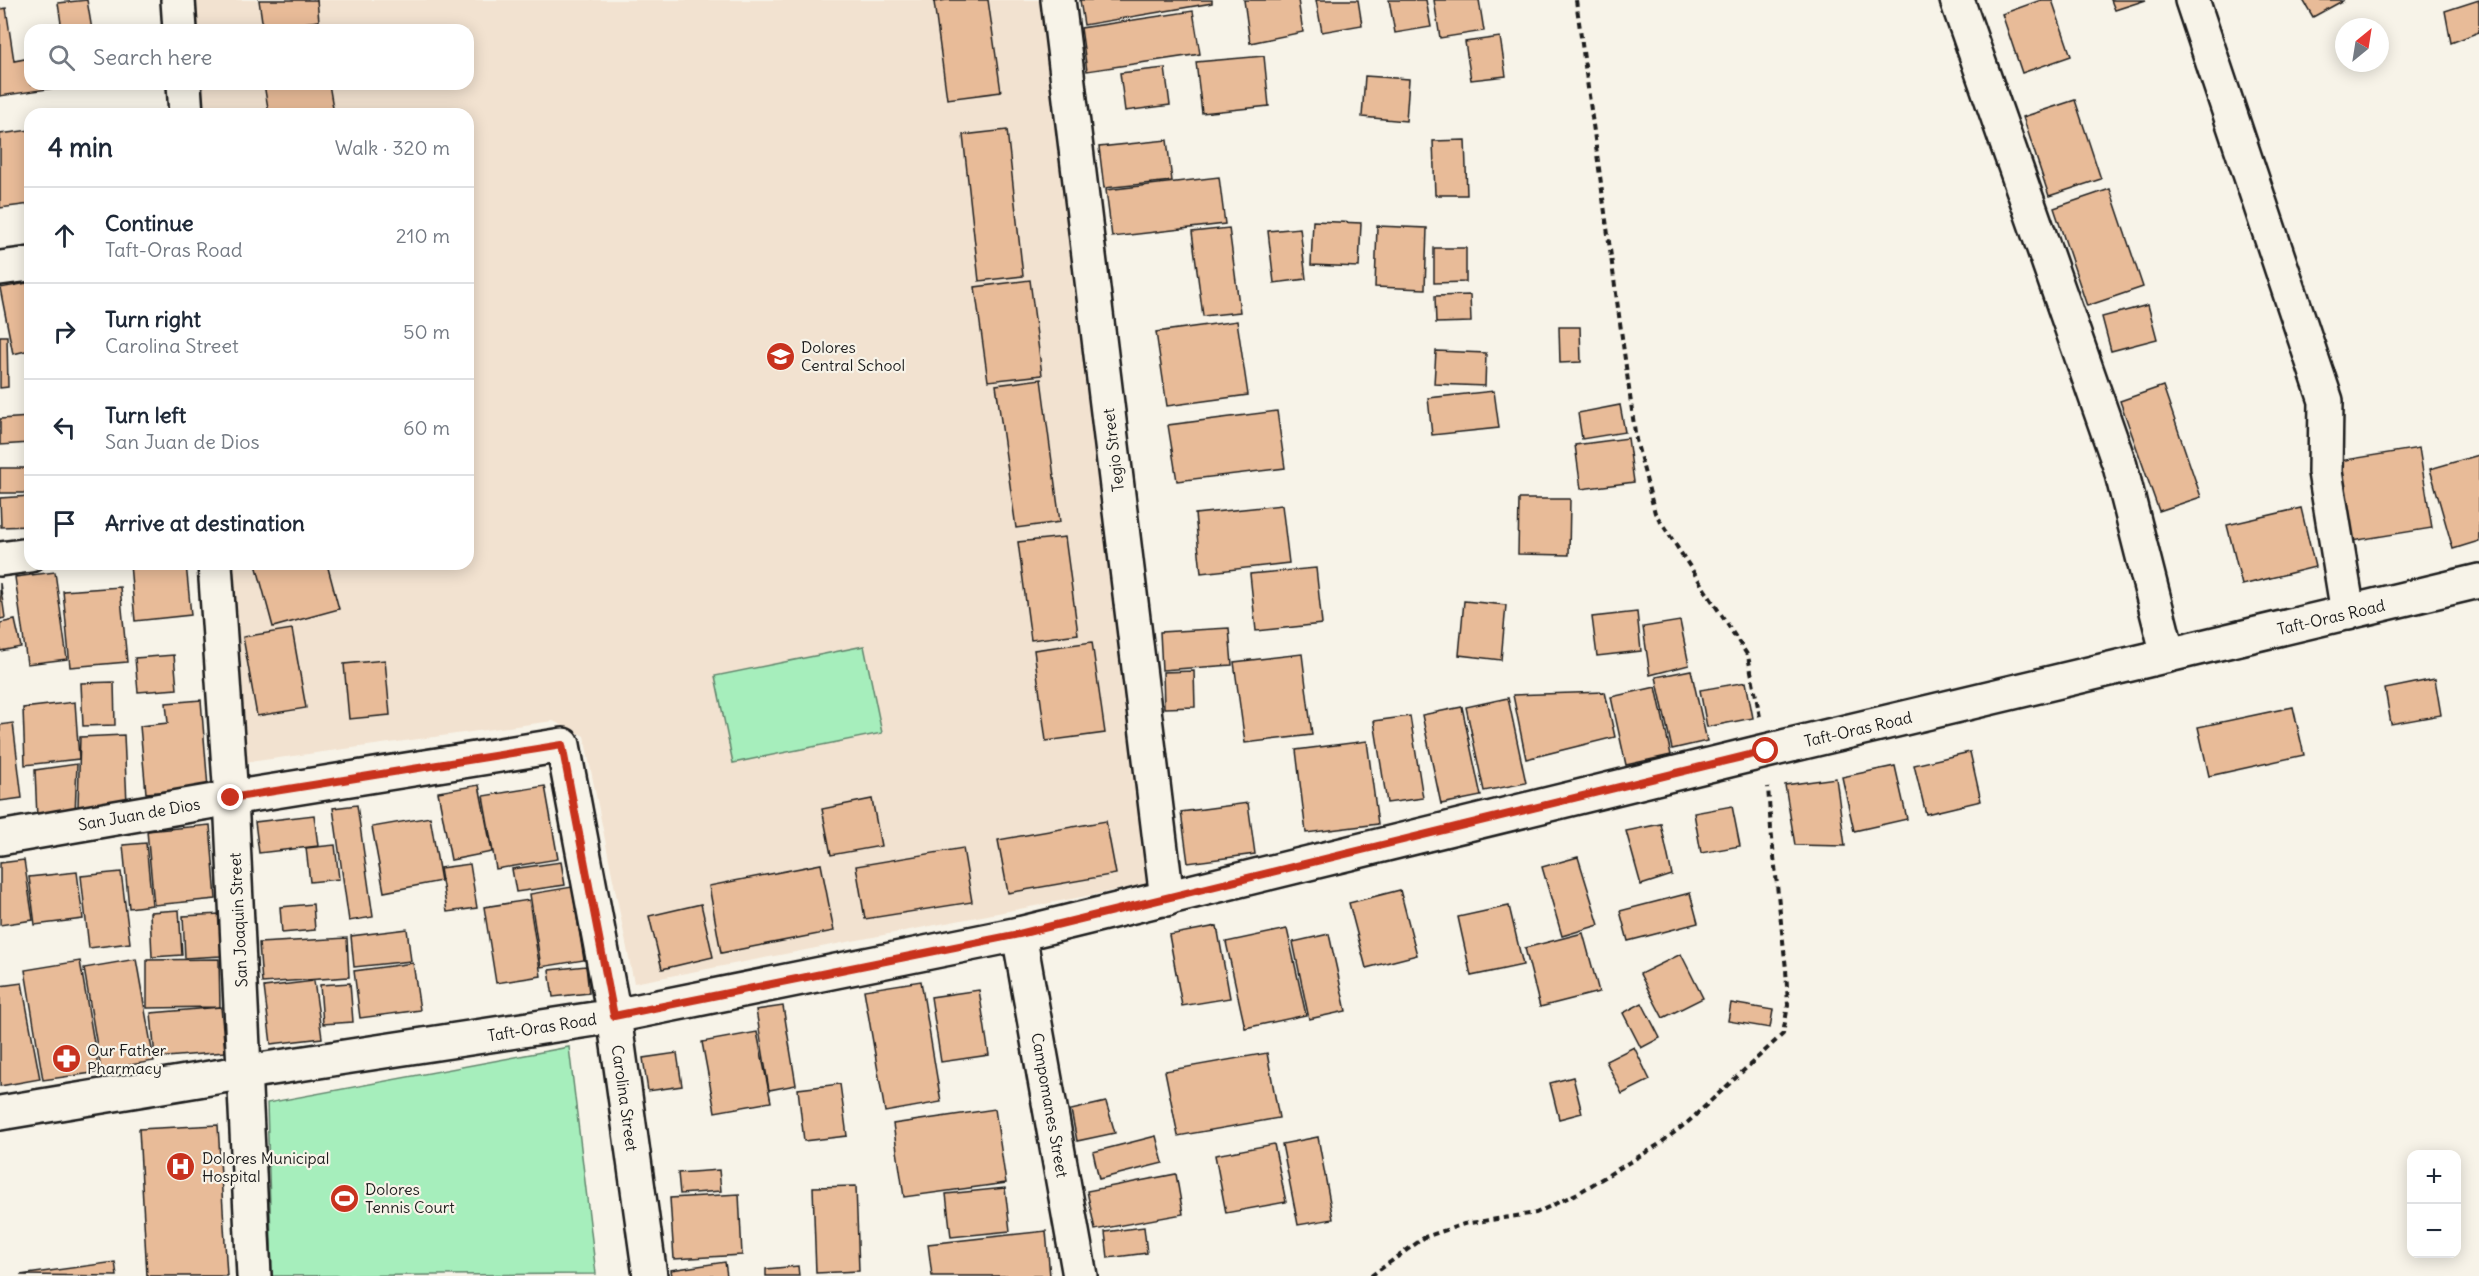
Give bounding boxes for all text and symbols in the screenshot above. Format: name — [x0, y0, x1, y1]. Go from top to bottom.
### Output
north arrow — [2335, 18, 2389, 72]
search box — [24, 24, 474, 90]
icon: search — [45, 41, 78, 74]
text: Search here — [93, 43, 212, 71]
text: 4 min — [48, 131, 113, 164]
text: Walk · 320 m — [335, 135, 450, 160]
text: Continue — [105, 209, 194, 237]
icon: ahead — [48, 219, 81, 252]
text: 210 m — [396, 223, 450, 248]
text: Taft-Oras Road — [105, 237, 243, 262]
text: Turn right — [105, 305, 201, 333]
icon: right — [48, 315, 81, 348]
text: 50 m — [403, 319, 450, 344]
text: Carolina Street — [105, 333, 239, 358]
place label: Dolores Central School — [801, 337, 905, 375]
school or university icon: Dolores Central School — [764, 340, 796, 372]
text: Turn left — [105, 401, 186, 429]
street label: Tegio Street — [1098, 407, 1128, 493]
icon: left — [48, 411, 81, 444]
text: 60 m — [403, 415, 450, 440]
text: San Juan de Dios — [105, 429, 260, 454]
icon: arrive — [48, 507, 81, 540]
text: Arrive at destination — [105, 509, 305, 537]
street label: Taft-Oras Road — [2275, 595, 2387, 639]
street label: Taft-Oras Road — [1802, 707, 1914, 751]
route start — [1752, 737, 1778, 763]
route end — [217, 784, 243, 810]
street label: San Juan de Dios — [76, 793, 202, 835]
street label: San Joaquin Street — [224, 852, 252, 988]
street label: Taft-Oras Road — [486, 1009, 598, 1045]
street label: Campomanes Street — [1027, 1031, 1073, 1179]
place label: Our Father Pharmacy — [87, 1040, 167, 1078]
pharmacy icon: Our Father Pharmacy — [50, 1043, 82, 1075]
street label: Carolina Street — [608, 1044, 642, 1153]
place label: Dolores Municipal Hospital — [202, 1148, 329, 1186]
map controls — [2407, 1150, 2461, 1258]
button: + — [2407, 1150, 2461, 1204]
hospital icon: Dolores Municipal Hospital — [165, 1151, 197, 1183]
place label: Dolores Tennis Court — [365, 1179, 455, 1217]
sports icon: Dolores Tennis Court — [328, 1182, 360, 1214]
button: − — [2407, 1204, 2461, 1258]

